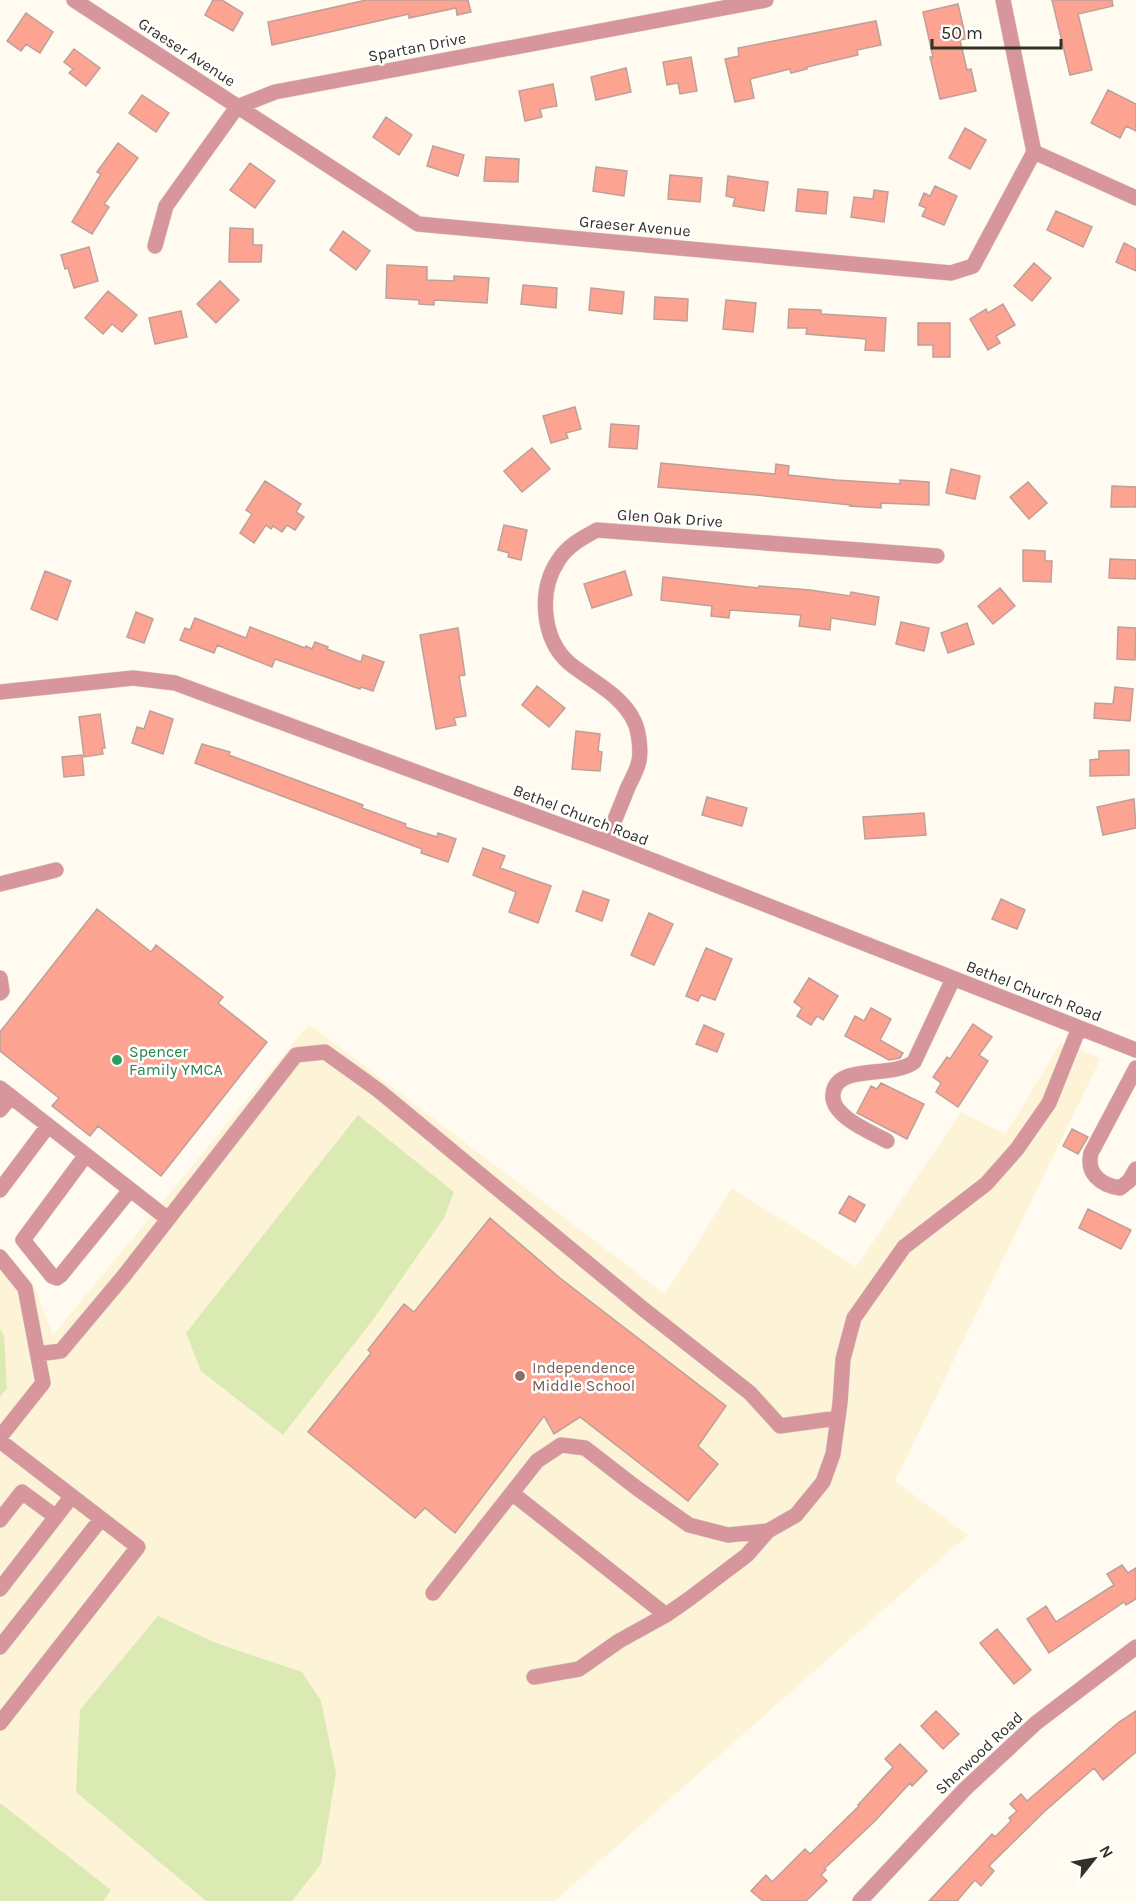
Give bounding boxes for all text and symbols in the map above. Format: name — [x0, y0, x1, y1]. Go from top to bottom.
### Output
scale bar — [932, 12, 1061, 50]
street label: Graeser Avenue — [135, 14, 239, 90]
text: 50 m — [941, 22, 983, 44]
street label: Spartan Drive — [366, 28, 468, 66]
street label: Graeser Avenue — [578, 212, 692, 240]
street label: Glen Oak Drive — [617, 505, 723, 531]
street label: Bethel Church Road — [510, 780, 652, 850]
street label: Bethel Church Road — [963, 956, 1105, 1026]
place label: Spencer Family YMCA — [129, 1042, 223, 1079]
marker: Spencer Family YMCA — [110, 1053, 124, 1067]
place label: Independence Middle School — [532, 1358, 635, 1395]
marker: Independence Middle School — [513, 1369, 527, 1383]
street label: Sherwood Road — [931, 1708, 1027, 1798]
north arrow — [1064, 1829, 1124, 1889]
text: N — [1095, 1842, 1118, 1861]

